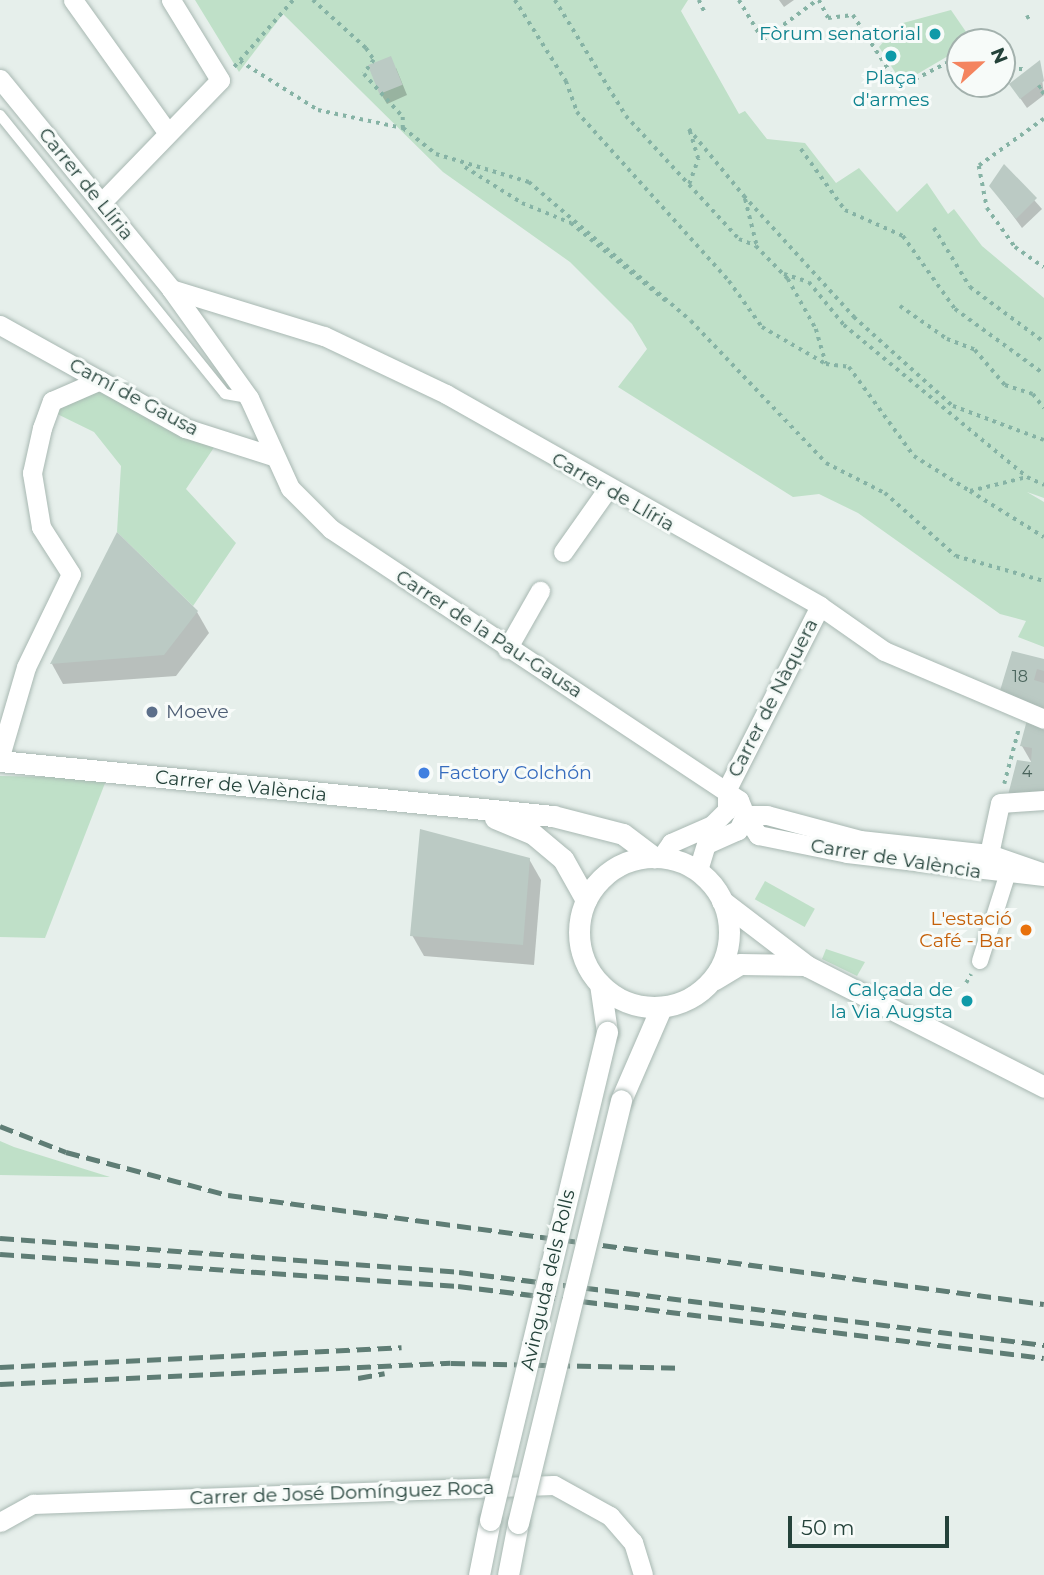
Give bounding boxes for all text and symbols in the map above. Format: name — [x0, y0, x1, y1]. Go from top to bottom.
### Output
place label: Fòrum senatorial — [759, 23, 921, 45]
marker: Fòrum senatorial — [927, 26, 943, 42]
north arrow — [946, 28, 1016, 98]
text: N — [986, 44, 1013, 67]
marker: Plaça d'armes — [883, 48, 899, 64]
place label: Plaça d'armes — [853, 67, 929, 111]
street label: Carrer de Llíria — [34, 123, 138, 245]
street label: Camí de Gausa — [65, 353, 203, 441]
street label: Carrer de Llíria — [548, 448, 678, 536]
street label: Carrer de la Pau-Gausa — [391, 565, 587, 703]
street label: Carrer de Nàquera — [723, 615, 823, 781]
house number: 18 — [1012, 667, 1028, 687]
place label: Moeve — [166, 701, 229, 723]
marker: Moeve — [144, 704, 160, 720]
place label: Factory Colchón — [438, 762, 592, 784]
house number: 4 — [1022, 762, 1032, 782]
marker: Factory Colchón — [416, 765, 432, 781]
street label: Carrer de València — [154, 766, 328, 806]
street label: Carrer de València — [809, 834, 983, 884]
place label: L'estació Café - Bar — [919, 908, 1012, 952]
marker: L'estació Café - Bar — [1018, 922, 1034, 938]
place label: Calçada de la Via Augsta — [830, 979, 953, 1023]
marker: Calçada de la Via Augsta — [959, 993, 975, 1009]
street label: Avinguda dels Rolls — [516, 1187, 580, 1373]
street label: Carrer de José Domínguez Roca — [189, 1476, 495, 1510]
scale bar — [792, 1502, 953, 1546]
text: 50 m — [801, 1515, 855, 1540]

